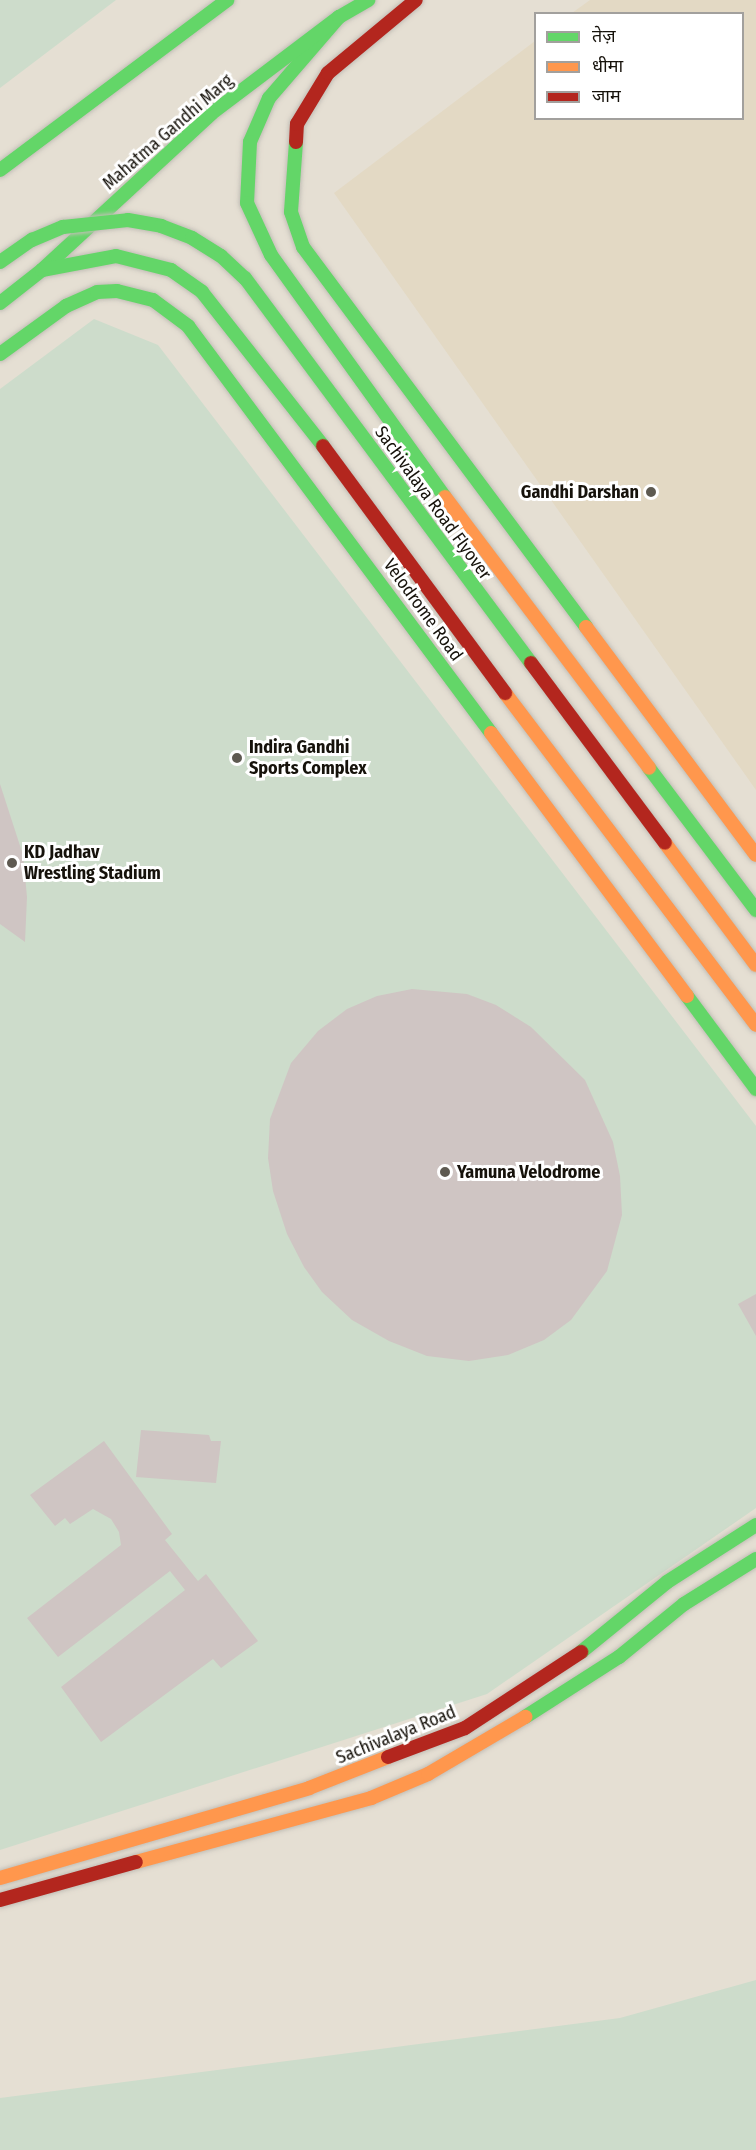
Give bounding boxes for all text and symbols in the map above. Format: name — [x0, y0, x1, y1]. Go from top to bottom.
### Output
legend — [534, 12, 744, 120]
text: तेज़ — [592, 25, 616, 47]
text: धीमा — [592, 55, 623, 77]
street label: Mahatma Gandhi Marg — [99, 70, 237, 194]
text: जाम — [592, 85, 621, 107]
street label: Sachivalaya Road Flyover — [370, 422, 496, 584]
place label: Gandhi Darshan — [521, 481, 639, 503]
marker: Gandhi Darshan — [644, 485, 658, 499]
street label: Velodrome Road — [379, 555, 467, 665]
place label: Indira Gandhi Sports Complex — [249, 737, 367, 780]
marker: Indira Gandhi Sports Complex — [230, 751, 244, 765]
place label: KD Jadhav Wrestling Stadium — [24, 842, 161, 884]
marker: KD Jadhav Wrestling Stadium — [5, 856, 19, 870]
place label: Yamuna Velodrome — [457, 1161, 600, 1183]
marker: Yamuna Velodrome — [438, 1165, 452, 1179]
street label: Sachivalaya Road — [333, 1701, 459, 1769]

